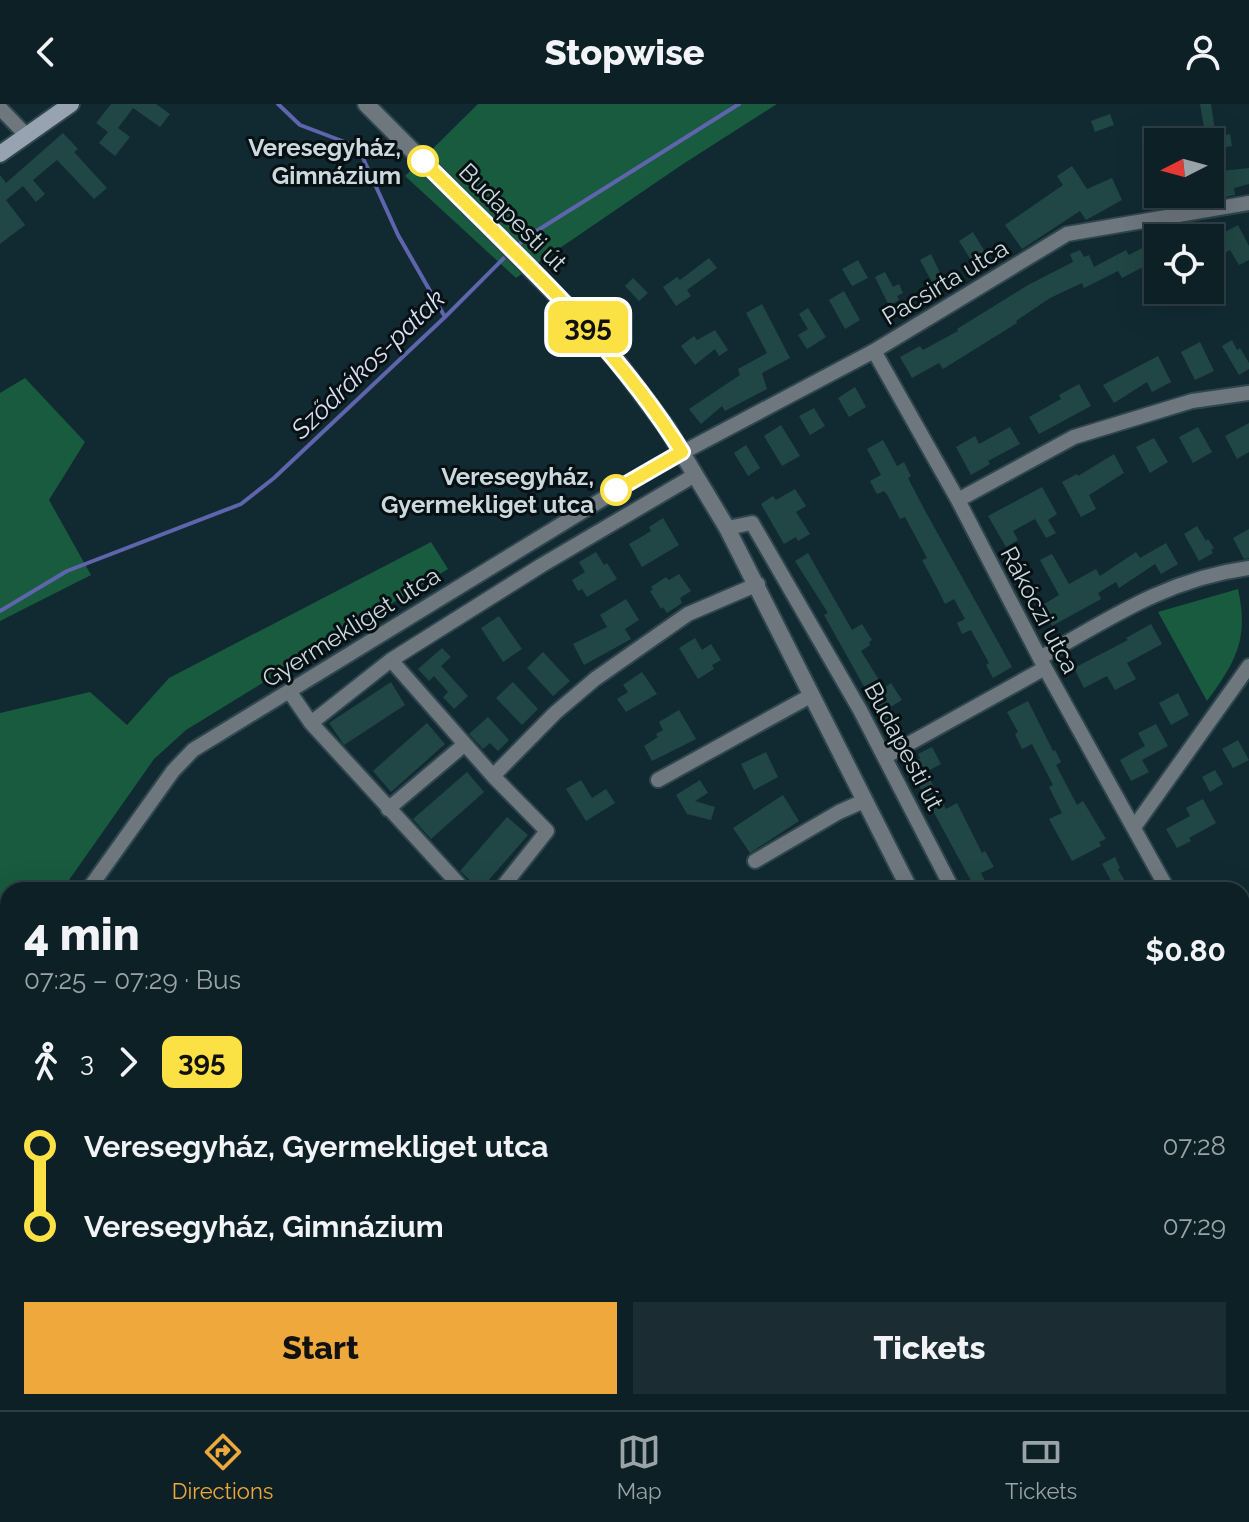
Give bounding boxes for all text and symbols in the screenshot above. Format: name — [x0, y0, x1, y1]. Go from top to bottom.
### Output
icon: back — [24, 30, 68, 74]
icon: person — [1181, 30, 1225, 74]
text: Stopwise — [544, 31, 705, 73]
north arrow — [1144, 128, 1224, 208]
map controls — [1144, 128, 1224, 304]
place label: Veresegyház, Gimnázium — [248, 133, 401, 190]
marker: Veresegyház, Gimnázium — [408, 146, 438, 176]
street label: Budapesti út — [453, 157, 573, 277]
button: locate — [1144, 224, 1224, 304]
street label: Pacsirta utca — [877, 233, 1013, 331]
water label: Sződrákos-patak — [284, 283, 451, 445]
line badge: 395 — [542, 301, 634, 353]
text: 395 — [564, 310, 612, 343]
place label: Veresegyház, Gyermekliget utca — [381, 462, 594, 519]
marker: Veresegyház, Gyermekliget utca — [601, 475, 631, 505]
street label: Rákóczi utca — [994, 542, 1086, 678]
street label: Gyermekliget utca — [257, 561, 445, 693]
street label: Budapesti út — [858, 677, 950, 815]
text: 4 min — [24, 909, 140, 960]
text: $0.80 — [1145, 933, 1226, 968]
text: 07:25 – 07:29 · Bus — [24, 965, 241, 995]
icon: walk — [24, 1040, 68, 1084]
icon: forward — [106, 1040, 150, 1084]
text: 395 — [178, 1045, 226, 1078]
text: 3 — [80, 1047, 94, 1077]
text: Veresegyház, Gyermekliget utca — [84, 1129, 548, 1164]
text: 07:28 — [1163, 1131, 1226, 1161]
text: Veresegyház, Gimnázium — [84, 1209, 444, 1244]
text: 07:29 — [1163, 1211, 1226, 1241]
button: Start — [24, 1302, 617, 1394]
button: Tickets — [633, 1302, 1226, 1394]
tab: Directions — [172, 1430, 273, 1504]
tab: Map — [617, 1430, 662, 1504]
tab: Tickets — [1005, 1430, 1077, 1504]

